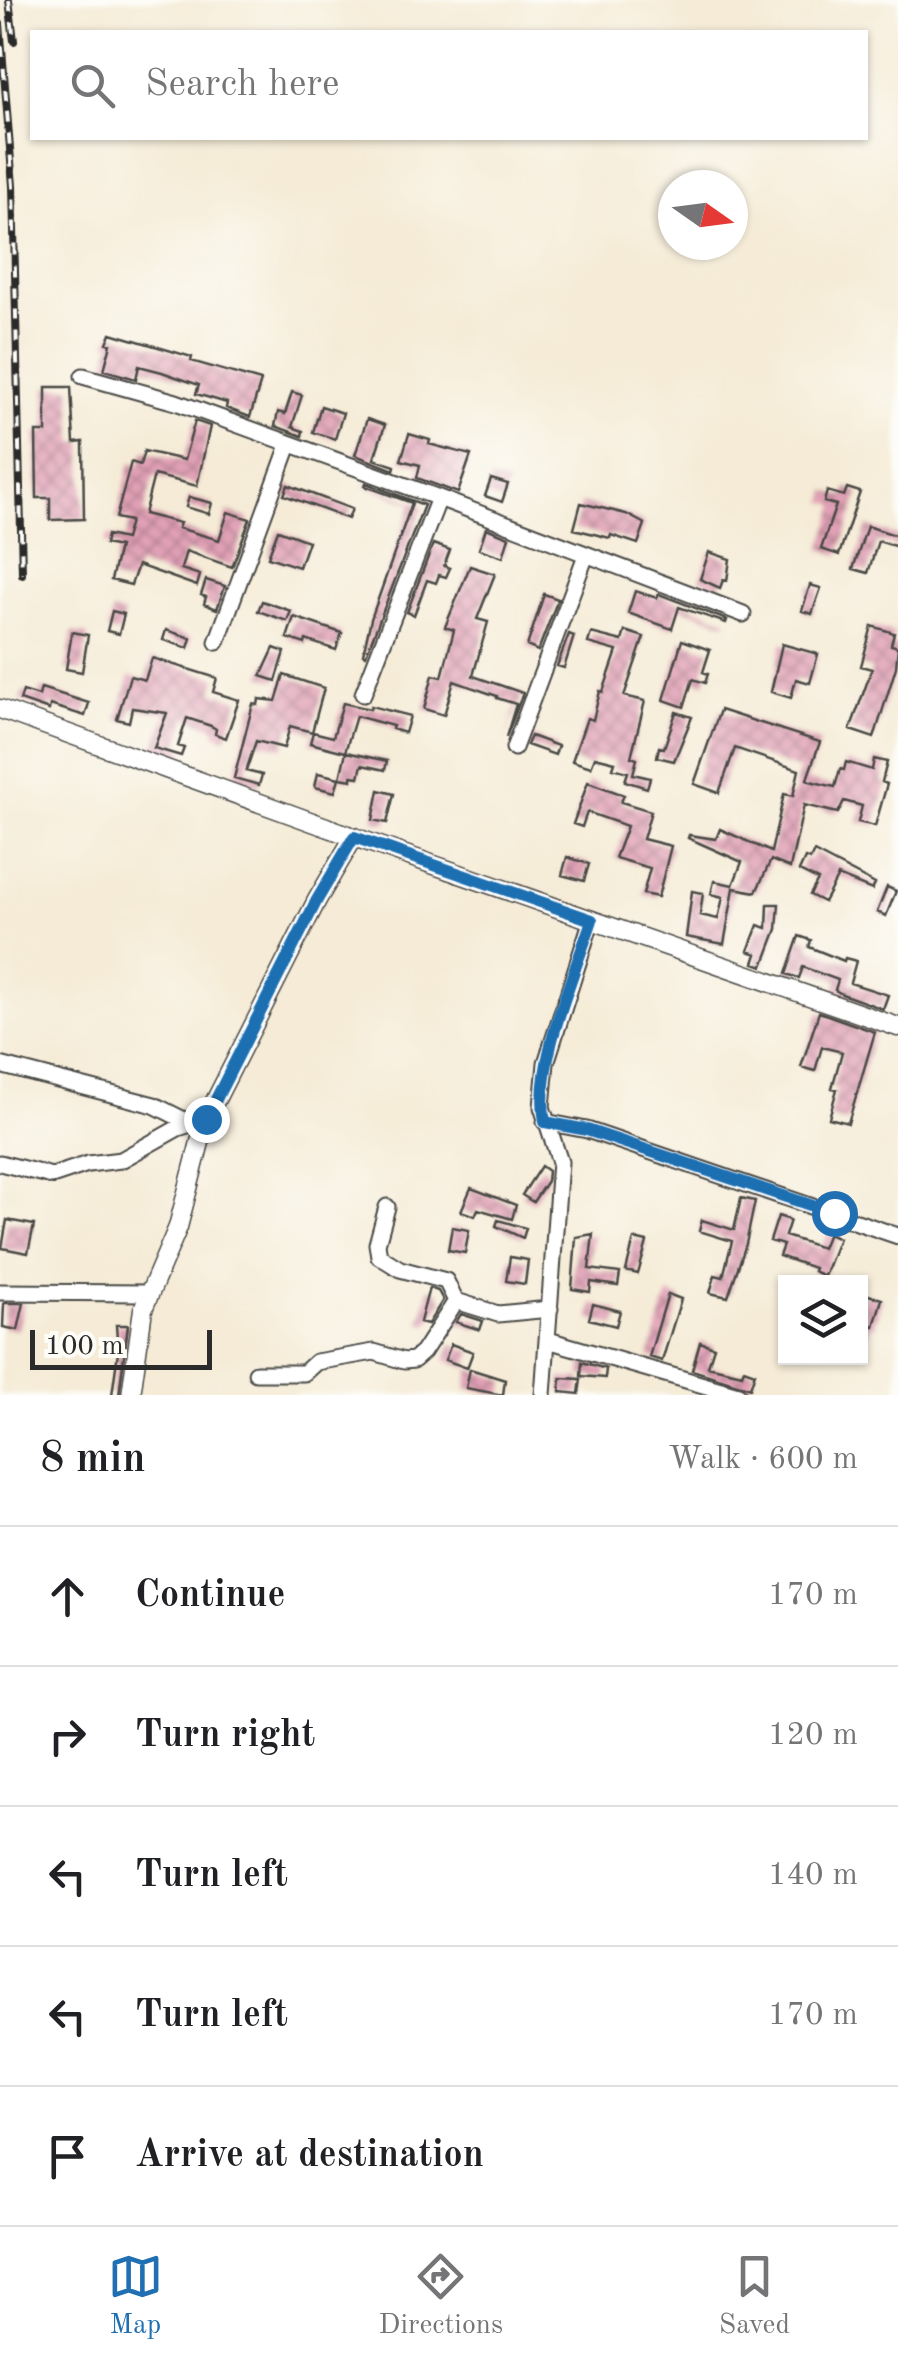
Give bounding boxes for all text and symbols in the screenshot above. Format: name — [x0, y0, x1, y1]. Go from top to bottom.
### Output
search box — [30, 30, 868, 140]
icon: search — [65, 58, 120, 113]
text: Search here — [145, 66, 340, 104]
north arrow — [658, 170, 748, 260]
route end — [184, 1097, 230, 1143]
route start — [812, 1191, 858, 1237]
map controls — [778, 1275, 868, 1365]
button: layers — [778, 1275, 868, 1365]
scale bar — [30, 1325, 212, 1370]
text: 100 m — [45, 1333, 124, 1361]
text: 8 min — [40, 1439, 146, 1481]
text: Walk · 600 m — [668, 1444, 858, 1476]
icon: ahead — [40, 1569, 95, 1624]
text: Continue — [135, 1577, 285, 1615]
text: 170 m — [768, 1580, 858, 1612]
icon: right — [40, 1709, 95, 1764]
text: Turn right — [135, 1717, 315, 1755]
text: 120 m — [768, 1720, 858, 1752]
icon: left — [40, 1849, 95, 1904]
text: Turn left — [135, 1857, 288, 1895]
text: 140 m — [768, 1860, 858, 1892]
icon: left — [40, 1989, 95, 2044]
text: Turn left — [135, 1997, 288, 2035]
text: 170 m — [768, 2000, 858, 2032]
icon: arrive — [40, 2129, 95, 2184]
text: Arrive at destination — [135, 2137, 484, 2175]
tab: Map — [108, 2249, 163, 2344]
tab: Directions — [379, 2249, 503, 2344]
tab: Saved — [719, 2249, 790, 2344]

